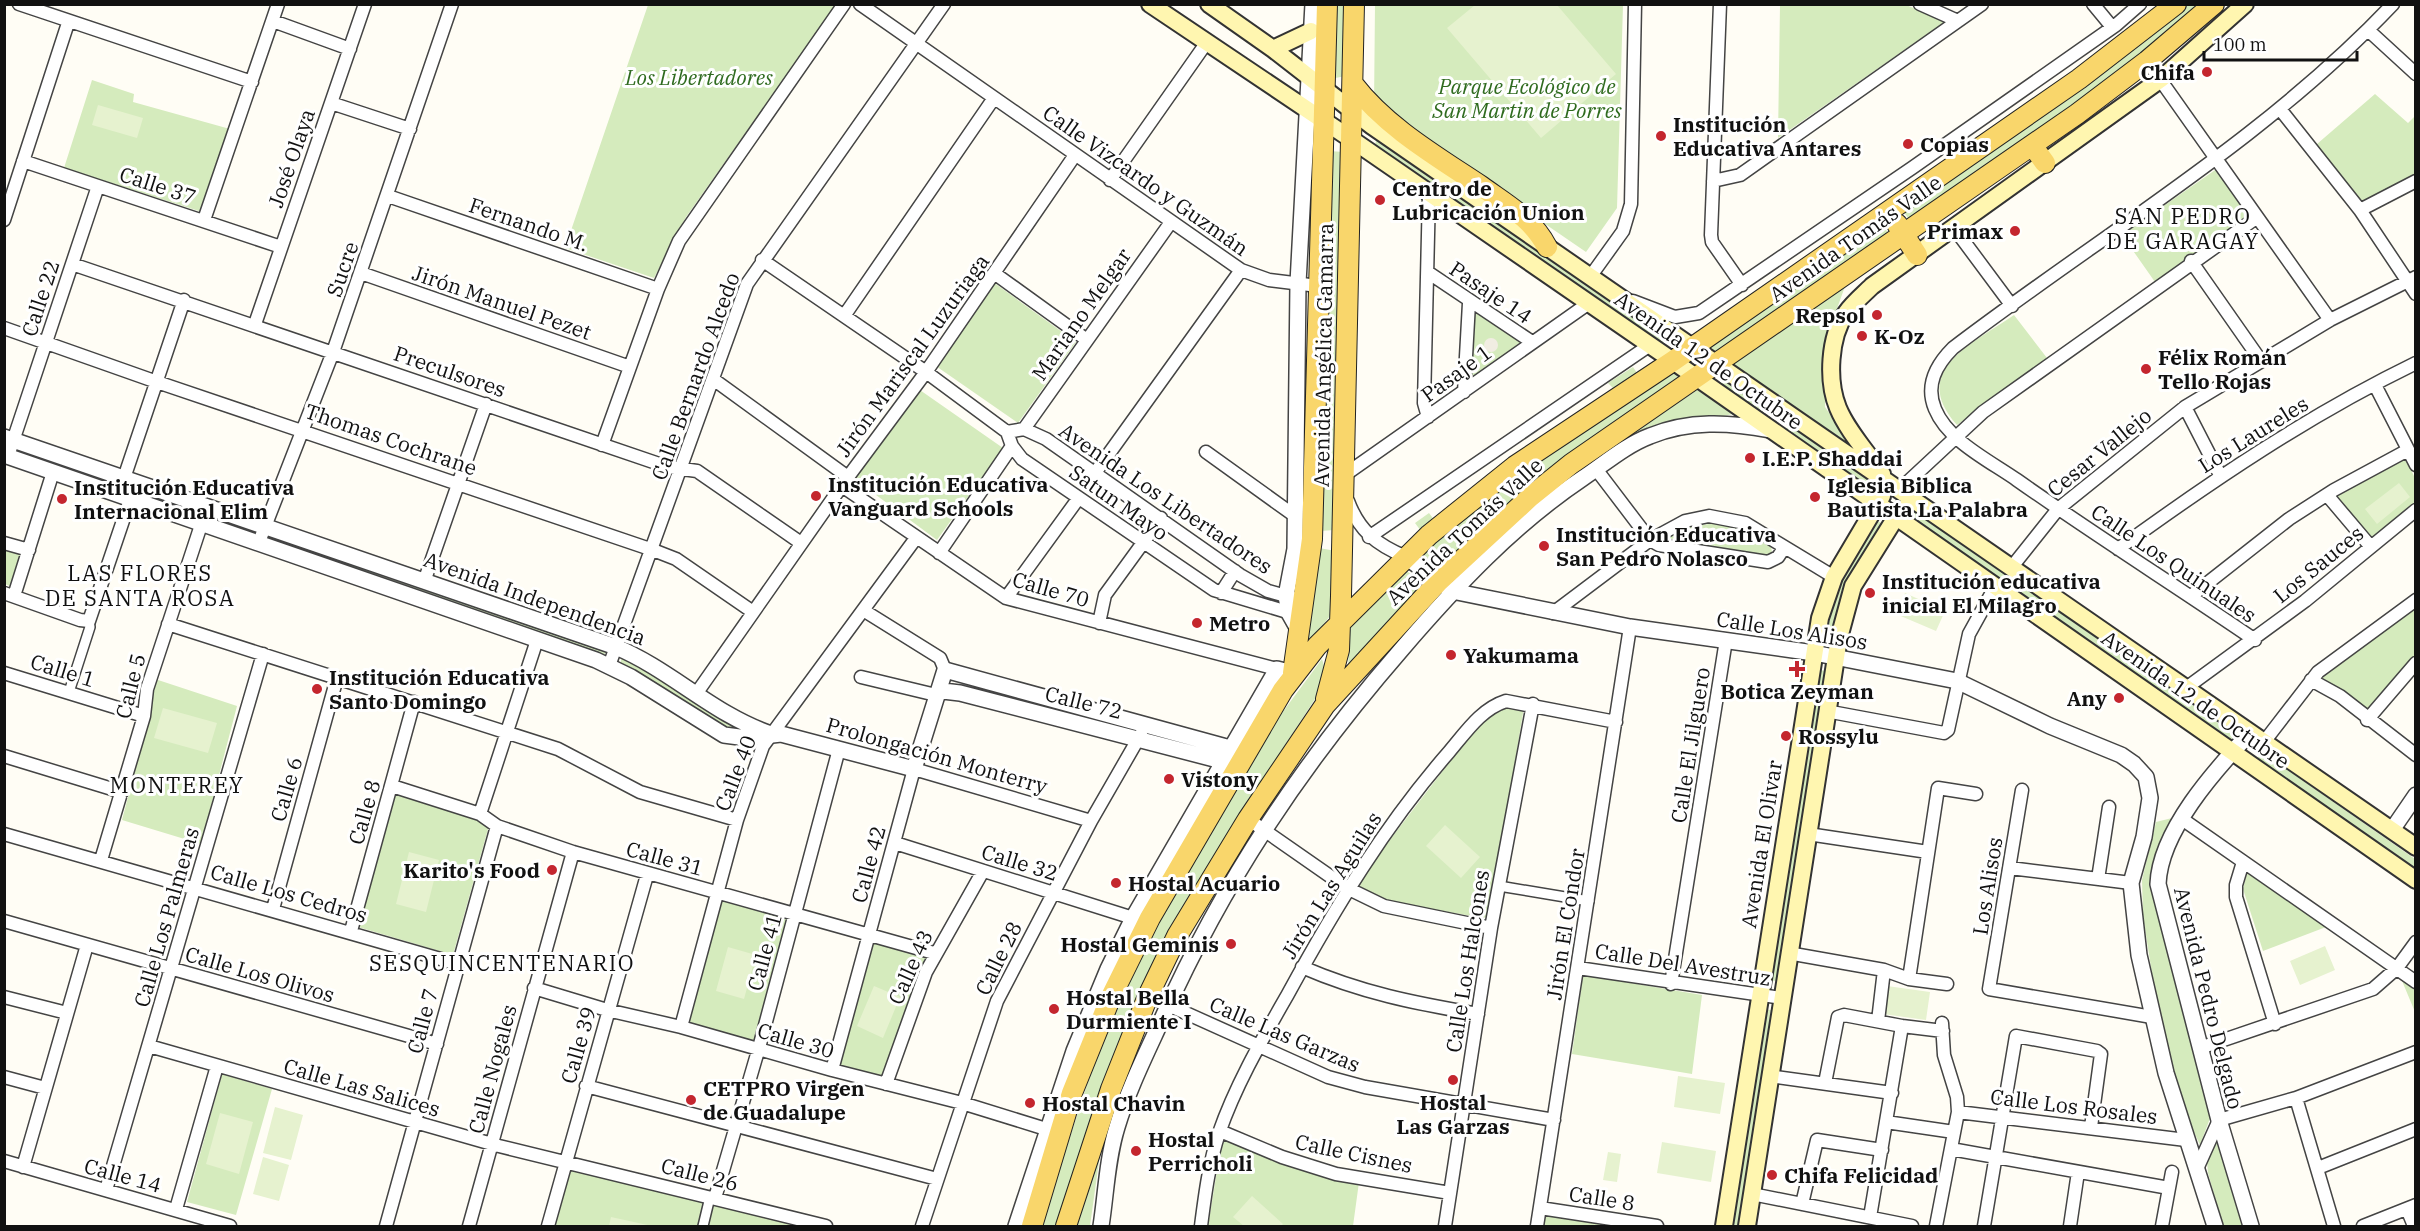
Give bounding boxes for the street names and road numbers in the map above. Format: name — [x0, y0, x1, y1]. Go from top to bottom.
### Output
street label: Calle Vizcardo y Guzmán — [1038, 98, 1254, 262]
street label: José Olaya — [261, 105, 321, 211]
street label: Calle 37 — [116, 160, 200, 210]
street label: Avenida Tomás Valle — [1763, 168, 1947, 308]
street label: Fernando M. — [466, 190, 592, 258]
street label: Avenida Angélica Gamarra — [1307, 223, 1339, 487]
street label: Sucre — [320, 238, 364, 300]
street label: Mariano Melgar — [1025, 242, 1137, 386]
street label: Jirón Mariscal Luzuriaga — [829, 248, 995, 462]
street label: Pasaje 14 — [1444, 254, 1538, 330]
street label: Calle 22 — [15, 256, 65, 340]
street label: Jirón Manuel Pezet — [409, 258, 595, 346]
street label: Calle Bernardo Alcedo — [644, 268, 746, 484]
street label: Avenida 12 de Octubre — [1609, 284, 1809, 436]
street label: Pasaje 1 — [1415, 338, 1497, 408]
street label: Preculsores — [390, 339, 510, 403]
street label: Los Laureles — [2193, 389, 2313, 479]
street label: Thomas Cochrane — [301, 396, 481, 482]
street label: Cesar Vallejo — [2041, 401, 2157, 503]
street label: Avenida Los Libertadores — [1054, 416, 1278, 580]
street label: Avenida Tomás Valle — [1380, 451, 1548, 611]
street label: Satun Mayo — [1064, 458, 1174, 546]
street label: Calle Los Quinuales — [2086, 497, 2262, 629]
street label: Los Sauces — [2267, 519, 2369, 609]
street label: Avenida Independencia — [420, 545, 650, 651]
street label: Calle 70 — [1009, 565, 1093, 613]
street label: Calle Los Alisos — [1714, 604, 1870, 656]
street label: Avenida 12 de Octubre — [2096, 623, 2296, 775]
street label: Calle 1 — [27, 647, 99, 693]
street label: Calle 5 — [108, 650, 152, 722]
street label: Calle El Jilguero — [1664, 665, 1716, 825]
street label: Calle 72 — [1042, 679, 1126, 725]
street label: Prolongación Monterry — [823, 710, 1052, 800]
street label: Calle 40 — [708, 731, 762, 815]
street label: Calle 6 — [263, 753, 309, 825]
street label: Avenida El Olivar — [1734, 757, 1788, 930]
street label: Calle 8 — [341, 776, 387, 848]
street label: Jirón Las Aguilas — [1275, 806, 1387, 964]
street label: Calle 42 — [844, 822, 892, 906]
street label: Calle Los Palmeras — [127, 824, 205, 1010]
street label: Calle 31 — [623, 834, 707, 882]
street label: Los Alisos — [1965, 835, 2009, 937]
street label: Calle 32 — [978, 837, 1062, 887]
street label: Jirón El Condor — [1539, 846, 1591, 1002]
street label: Calle Los Cedros — [207, 857, 371, 929]
street label: Calle Los Halcones — [1439, 868, 1495, 1054]
street label: Avenida Pedro Delgado — [2168, 884, 2250, 1112]
street label: Calle 41 — [740, 910, 788, 994]
street label: Calle 28 — [968, 916, 1028, 1000]
street label: Calle 43 — [881, 925, 939, 1009]
street label: Calle Del Avestruz — [1593, 936, 1773, 992]
street label: Calle Los Olivos — [182, 939, 338, 1009]
street label: Calle 7 — [400, 985, 444, 1057]
street label: Calle Las Garzas — [1205, 990, 1365, 1078]
street label: Calle Nogales — [461, 1001, 523, 1137]
street label: Calle 39 — [554, 1003, 602, 1087]
street label: Calle 30 — [754, 1016, 838, 1064]
street label: Calle Las Salices — [280, 1051, 444, 1123]
street label: Calle Los Rosales — [1989, 1082, 2159, 1130]
street label: Calle Cisnes — [1293, 1127, 1415, 1179]
street label: Calle 14 — [81, 1151, 165, 1199]
street label: Calle 26 — [658, 1151, 742, 1197]
street label: Calle 8 — [1567, 1179, 1637, 1217]

